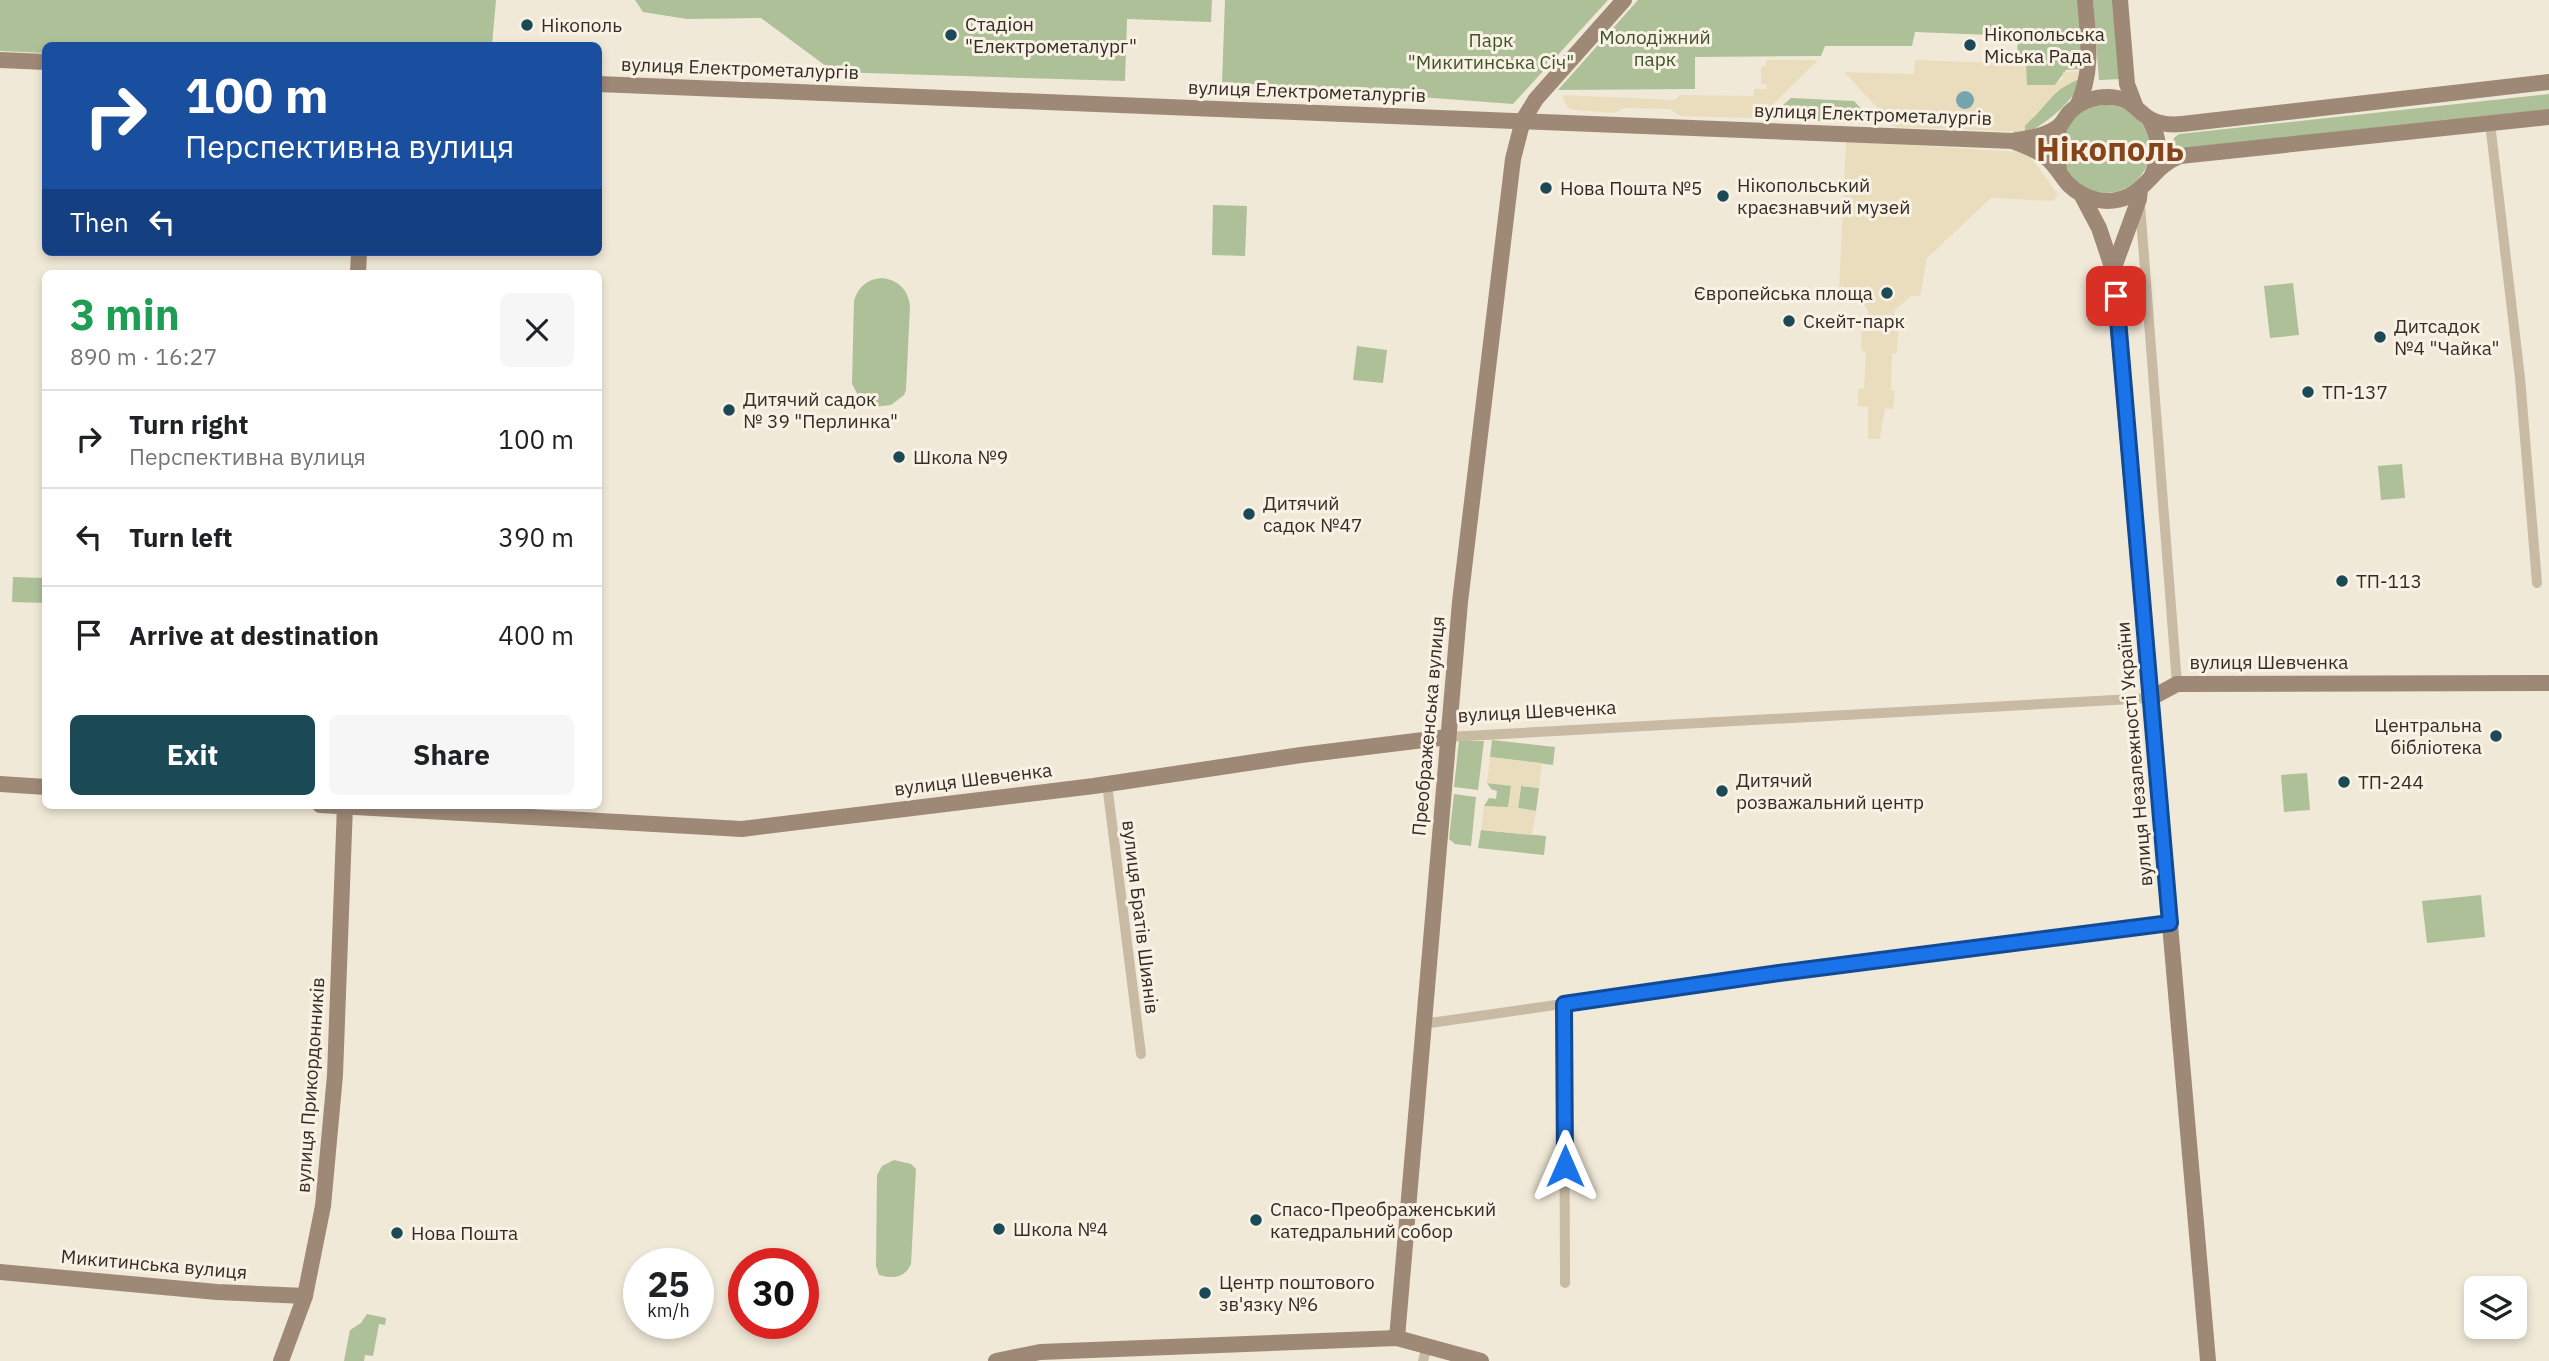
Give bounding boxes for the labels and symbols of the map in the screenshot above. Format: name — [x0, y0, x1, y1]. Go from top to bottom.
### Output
place label: Стадіон "Електрометалург" — [965, 12, 1137, 58]
place label: Нікополь — [541, 13, 622, 37]
marker: Нікополь — [519, 17, 535, 33]
place label: Нiкопольська Міська Рада — [1984, 22, 2105, 68]
park label: Молодіжний парк — [1599, 25, 1711, 71]
marker: Стадіон "Електрометалург" — [943, 27, 959, 43]
park label: Парк "Микитинська Січ" — [1408, 28, 1574, 74]
marker: Нiкопольська Міська Рада — [1962, 37, 1978, 53]
street label: вулиця Електрометалургів — [621, 52, 859, 84]
street label: вулиця Електрометалургів — [1188, 75, 1426, 107]
street label: вулиця Електрометалургів — [1754, 98, 1992, 130]
district label: Нікополь — [2036, 127, 2184, 170]
place label: Нiкопольський краєзнавчий музей — [1737, 173, 1910, 219]
place label: Нова Пошта №5 — [1560, 176, 1702, 200]
marker: Нова Пошта №5 — [1538, 180, 1554, 196]
marker: Нiкопольський краєзнавчий музей — [1715, 188, 1731, 204]
pin — [2086, 266, 2146, 326]
place label: Європейська площа — [1694, 281, 1873, 305]
marker: Європейська площа — [1879, 285, 1895, 301]
place label: Скейт-парк — [1803, 309, 1905, 333]
marker: Скейт-парк — [1781, 313, 1797, 329]
place label: Дитсадок №4 "Чайка" — [2394, 314, 2500, 360]
marker: Дитсадок №4 "Чайка" — [2372, 329, 2388, 345]
place label: ТП-137 — [2322, 380, 2388, 404]
marker: ТП-137 — [2300, 384, 2316, 400]
place label: Дитячий садок № 39 "Перлинка" — [743, 387, 898, 433]
marker: Дитячий садок № 39 "Перлинка" — [721, 402, 737, 418]
place label: Школа №9 — [913, 445, 1008, 469]
marker: Школа №9 — [891, 449, 907, 465]
place label: Дитячий садок №47 — [1263, 491, 1362, 537]
marker: Дитячий садок №47 — [1241, 506, 1257, 522]
place label: ТП-113 — [2356, 569, 2422, 593]
marker: ТП-113 — [2334, 573, 2350, 589]
street label: Преображенська вулиця — [1406, 615, 1450, 837]
street label: вулиця Незалежності України — [2110, 621, 2158, 887]
street label: вулиця Шевченка — [2190, 650, 2348, 674]
street label: вулиця Шевченка — [1457, 695, 1617, 727]
place label: Центральна бібліотека — [2374, 713, 2482, 759]
marker: Центральна бібліотека — [2488, 728, 2504, 744]
street label: вулиця Шевченка — [893, 757, 1053, 801]
place label: Дитячий розважальний центр — [1736, 768, 1924, 814]
place label: ТП-244 — [2358, 770, 2424, 794]
marker: ТП-244 — [2336, 774, 2352, 790]
marker: Дитячий розважальний центр — [1714, 783, 1730, 799]
street label: вулиця Братів Шиянів — [1117, 819, 1165, 1015]
street label: вулиця Прикордонників — [290, 976, 330, 1194]
position arrow — [1528, 1129, 1602, 1203]
place label: Спасо-Преображенський катедральний собор — [1270, 1197, 1496, 1243]
marker: Спасо-Преображенський катедральний собор — [1248, 1212, 1264, 1228]
place label: Школа №4 — [1013, 1217, 1108, 1241]
place label: Нова Пошта — [411, 1221, 518, 1245]
marker: Школа №4 — [991, 1221, 1007, 1237]
marker: Нова Пошта — [389, 1225, 405, 1241]
street label: Микитинська вулиця — [60, 1244, 248, 1284]
speed limit sign: 30 — [728, 1248, 819, 1339]
place label: Центр поштового зв'язку №6 — [1219, 1270, 1375, 1316]
marker: Центр поштового зв'язку №6 — [1197, 1285, 1213, 1301]

